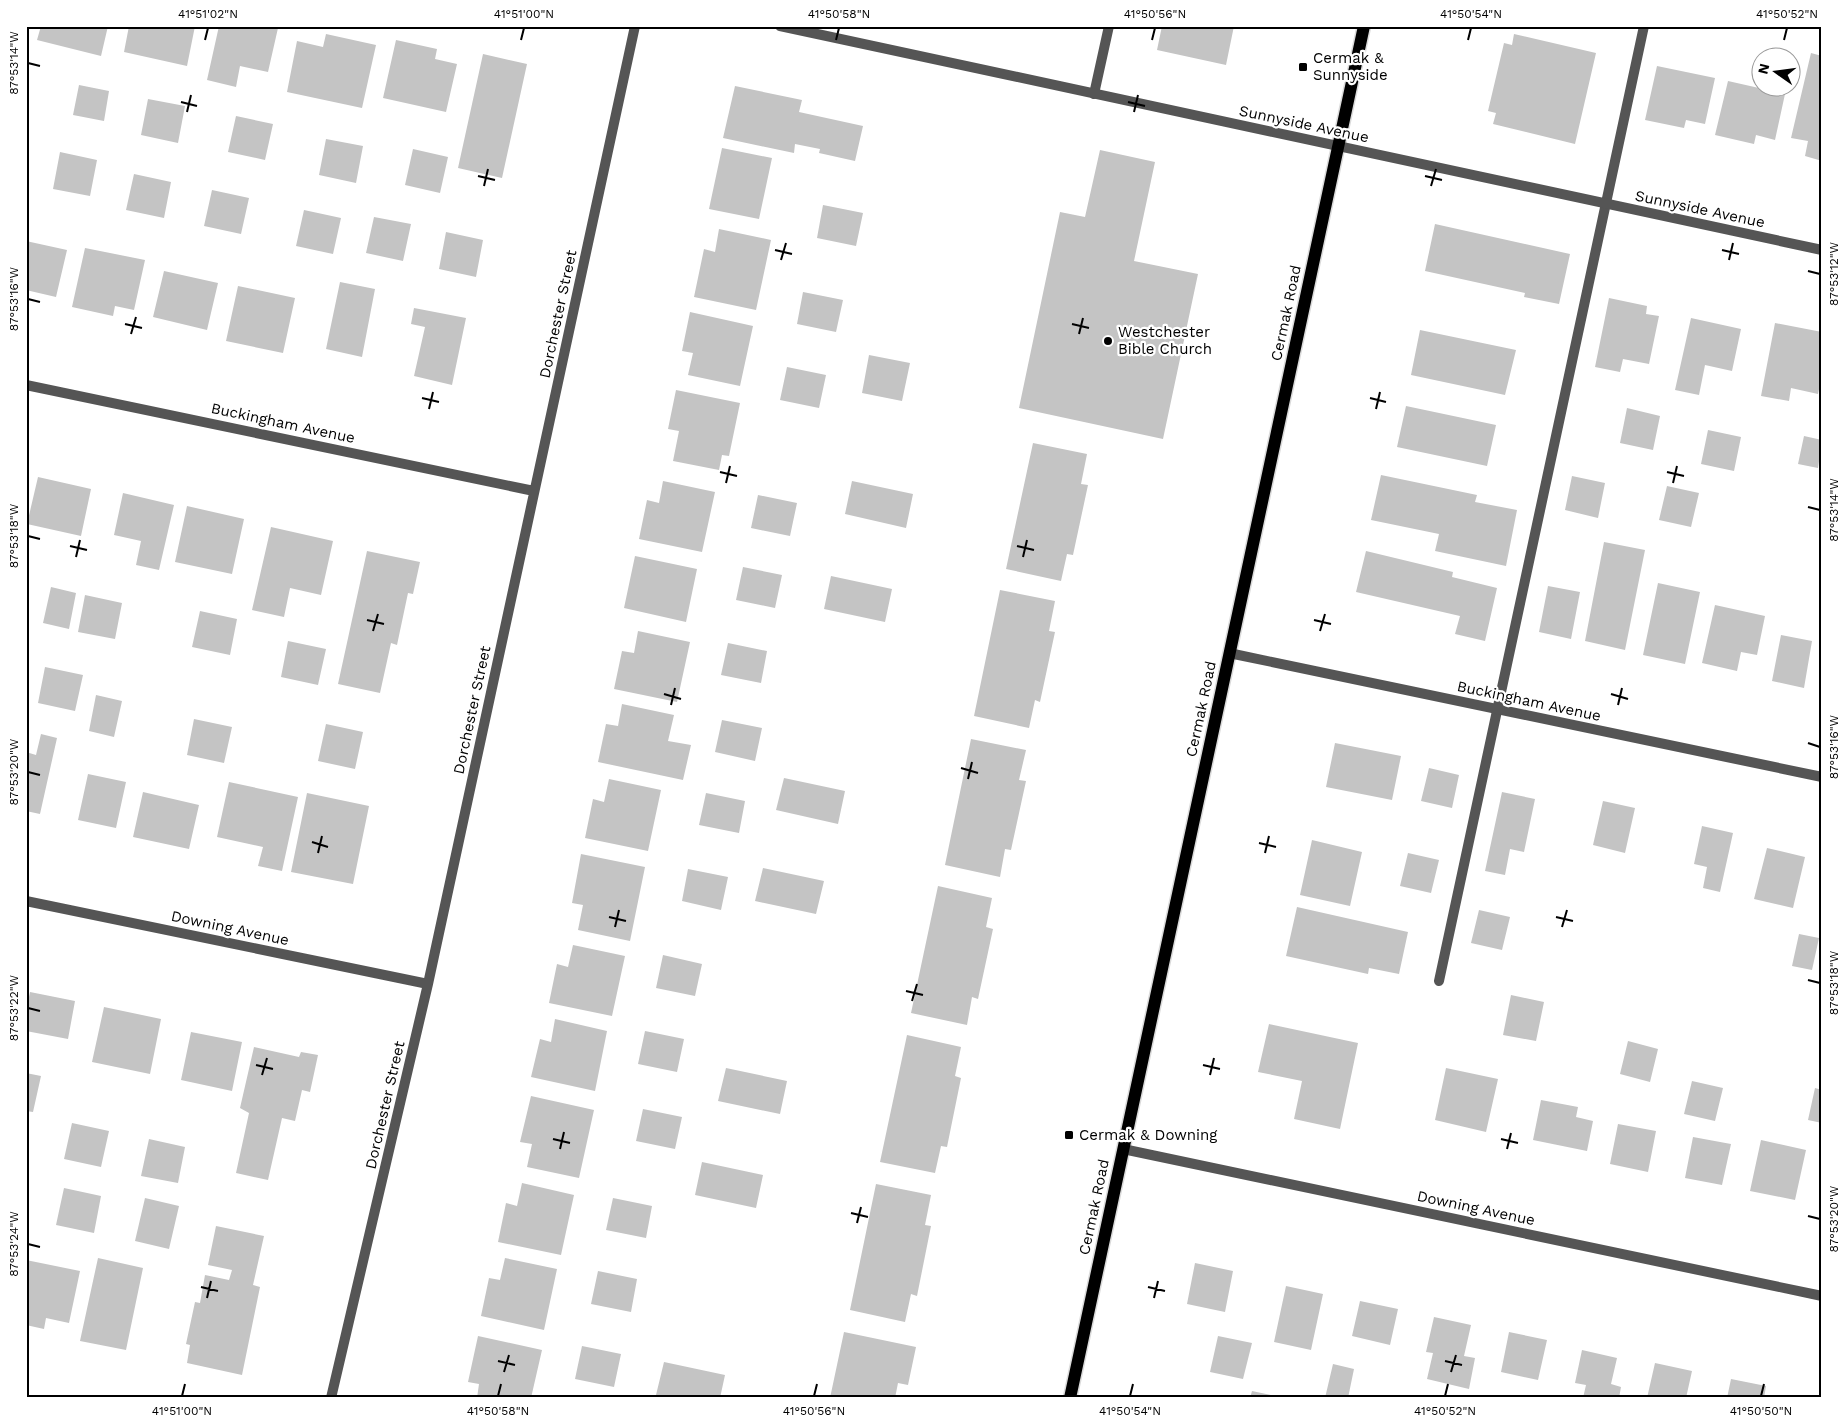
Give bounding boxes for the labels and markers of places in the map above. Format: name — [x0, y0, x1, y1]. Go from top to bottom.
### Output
place label: Cermak & Sunnyside — [1313, 49, 1388, 84]
marker: Cermak & Sunnyside — [1297, 61, 1309, 73]
place label: Westchester Bible Church — [1118, 323, 1212, 358]
marker: Westchester Bible Church — [1102, 335, 1114, 347]
place label: Cermak & Downing — [1079, 1126, 1217, 1144]
marker: Cermak & Downing — [1063, 1129, 1075, 1141]

